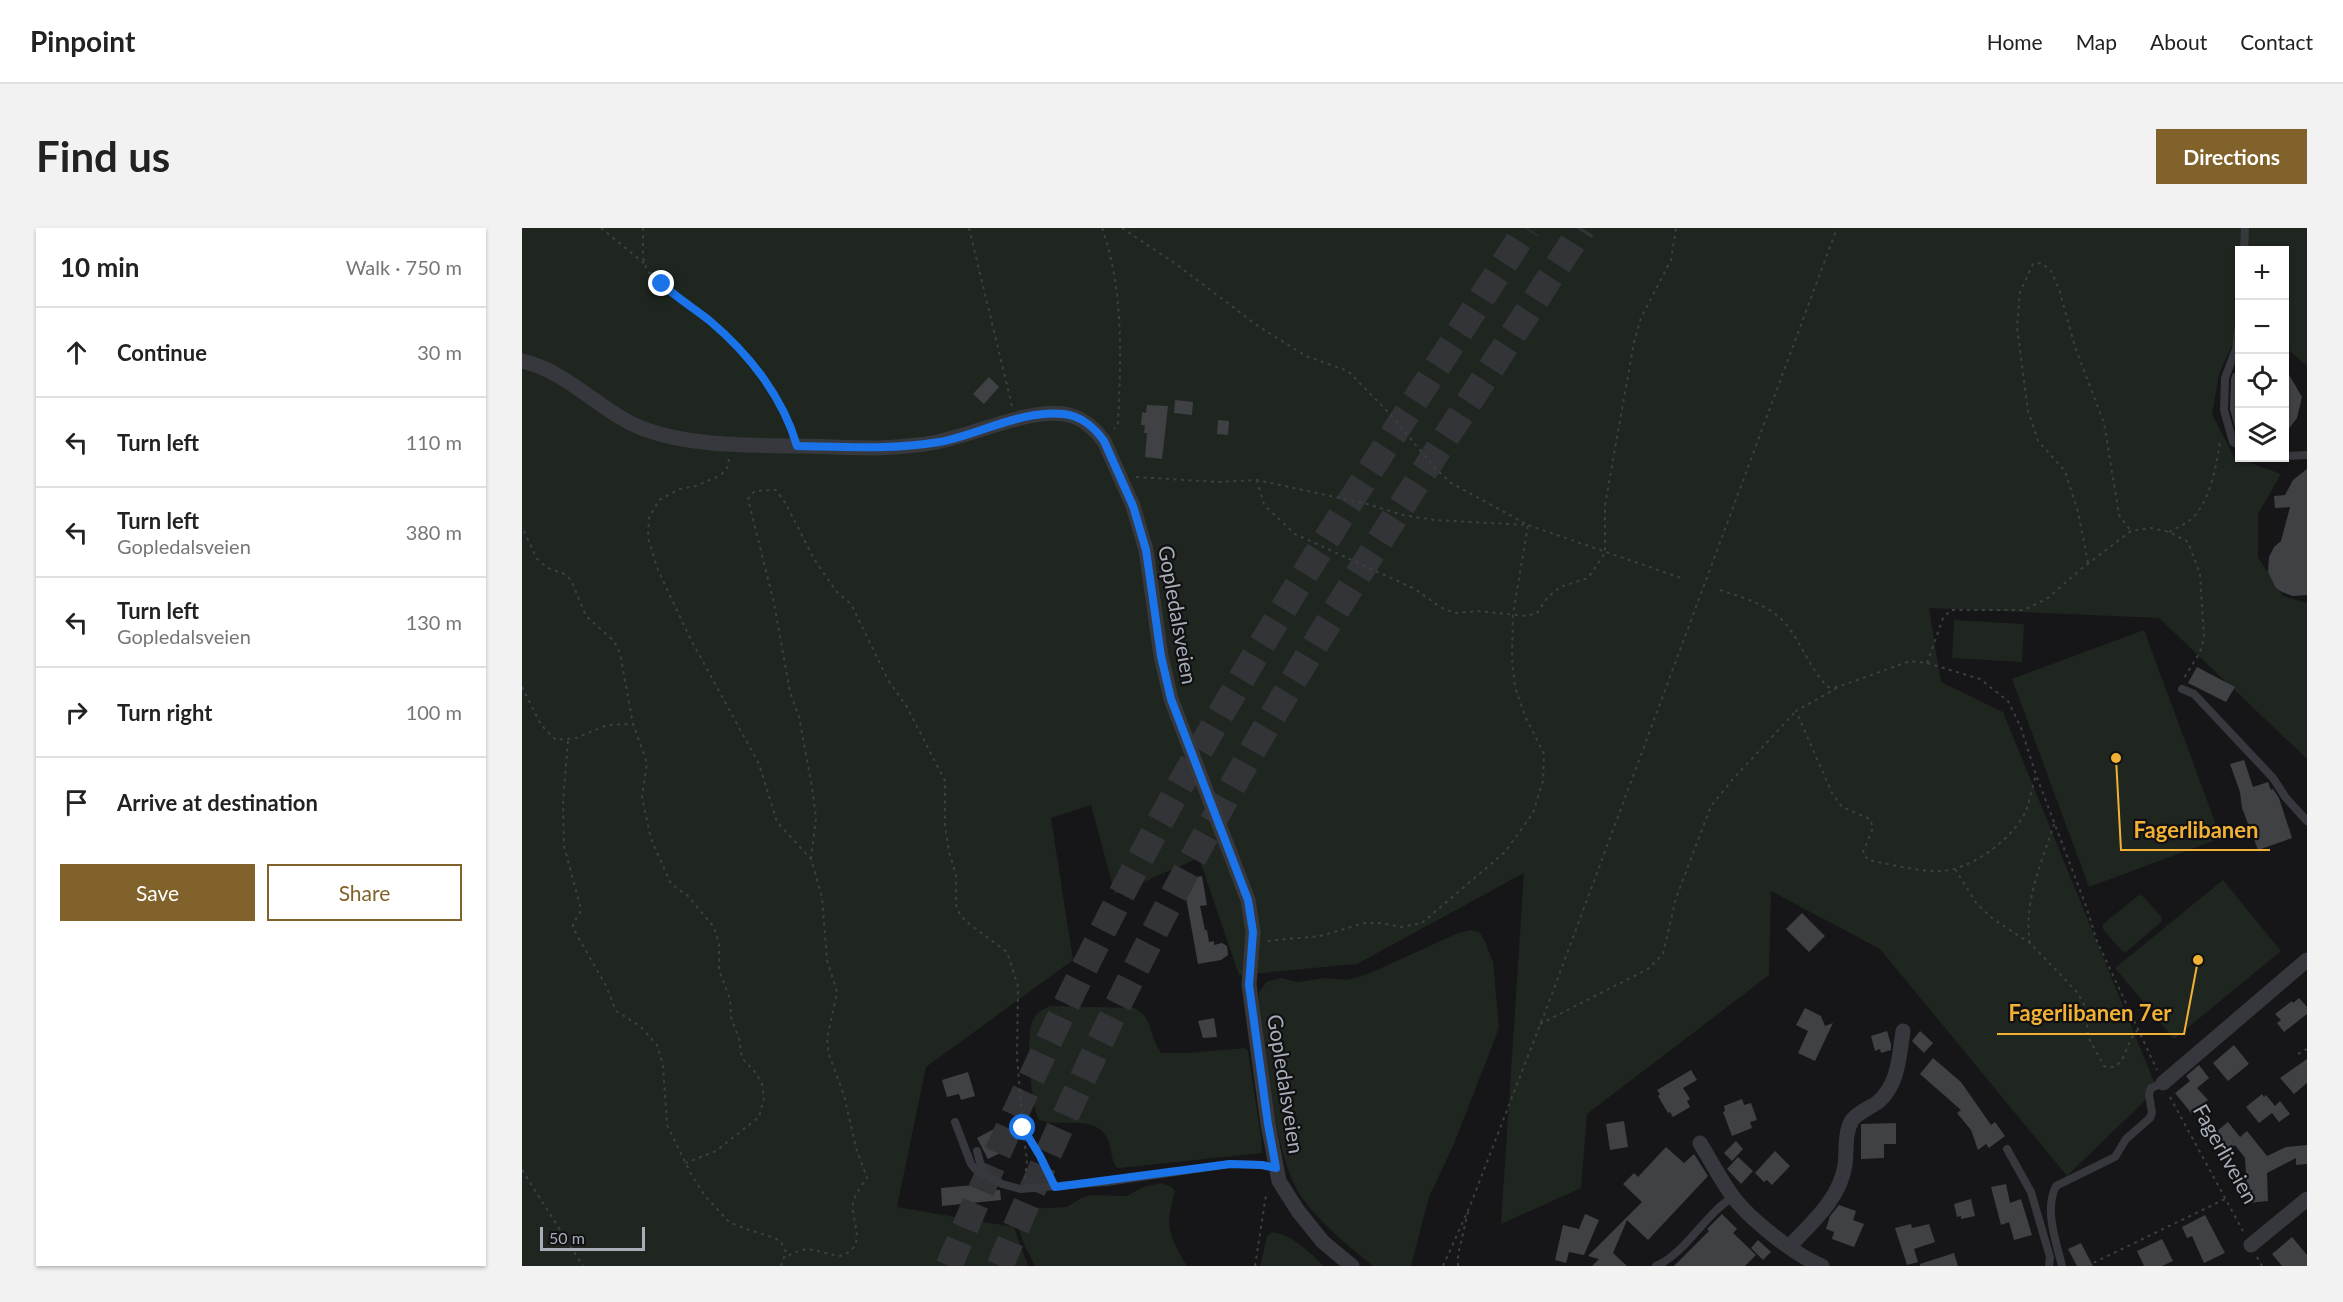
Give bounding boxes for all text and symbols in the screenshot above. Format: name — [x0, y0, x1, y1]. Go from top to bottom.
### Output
text: Pinpoint — [30, 24, 135, 58]
text: Home — [1987, 29, 2043, 54]
text: Map — [2076, 29, 2117, 54]
text: About — [2150, 29, 2207, 54]
text: Contact — [2240, 29, 2313, 54]
button: Directions — [2156, 129, 2307, 184]
text: Find us — [36, 131, 170, 181]
map controls — [2235, 246, 2289, 462]
button: + — [2235, 246, 2289, 300]
text: 10 min — [60, 251, 140, 283]
text: Walk · 750 m — [346, 255, 462, 279]
route end — [648, 270, 674, 296]
button: − — [2235, 300, 2289, 354]
icon: ahead — [60, 336, 93, 369]
text: Continue — [117, 339, 207, 366]
text: 30 m — [417, 340, 462, 364]
button: locate — [2235, 354, 2289, 408]
button: layers — [2235, 408, 2289, 462]
icon: left — [60, 426, 93, 459]
text: Turn left — [117, 429, 199, 456]
text: 110 m — [406, 430, 462, 454]
text: Turn left — [117, 507, 199, 534]
icon: left — [60, 516, 93, 549]
text: 380 m — [406, 520, 462, 544]
text: Gopledalsveien — [117, 534, 251, 558]
street label: Gopledalsveien — [1154, 543, 1203, 686]
text: Turn left — [117, 597, 199, 624]
icon: left — [60, 606, 93, 639]
text: 130 m — [406, 610, 462, 634]
text: Gopledalsveien — [117, 624, 251, 648]
icon: right — [60, 696, 93, 729]
text: Turn right — [117, 699, 212, 726]
text: 100 m — [406, 700, 462, 724]
icon: arrive — [60, 786, 93, 819]
text: Arrive at destination — [117, 789, 318, 816]
callout: Fagerlibanen — [2121, 810, 2270, 850]
text: Fagerlibanen — [2134, 816, 2258, 843]
button: Save — [60, 864, 255, 921]
button: Share — [267, 864, 462, 921]
callout: Fagerlibanen 7er — [1997, 994, 2184, 1034]
text: Fagerlibanen 7er — [2009, 999, 2172, 1026]
street label: Gopledalsveien — [1263, 1012, 1310, 1155]
street label: Fagerliveien — [2189, 1099, 2264, 1207]
route start — [1009, 1114, 1035, 1140]
scale bar — [540, 1224, 645, 1252]
text: 50 m — [549, 1228, 585, 1247]

